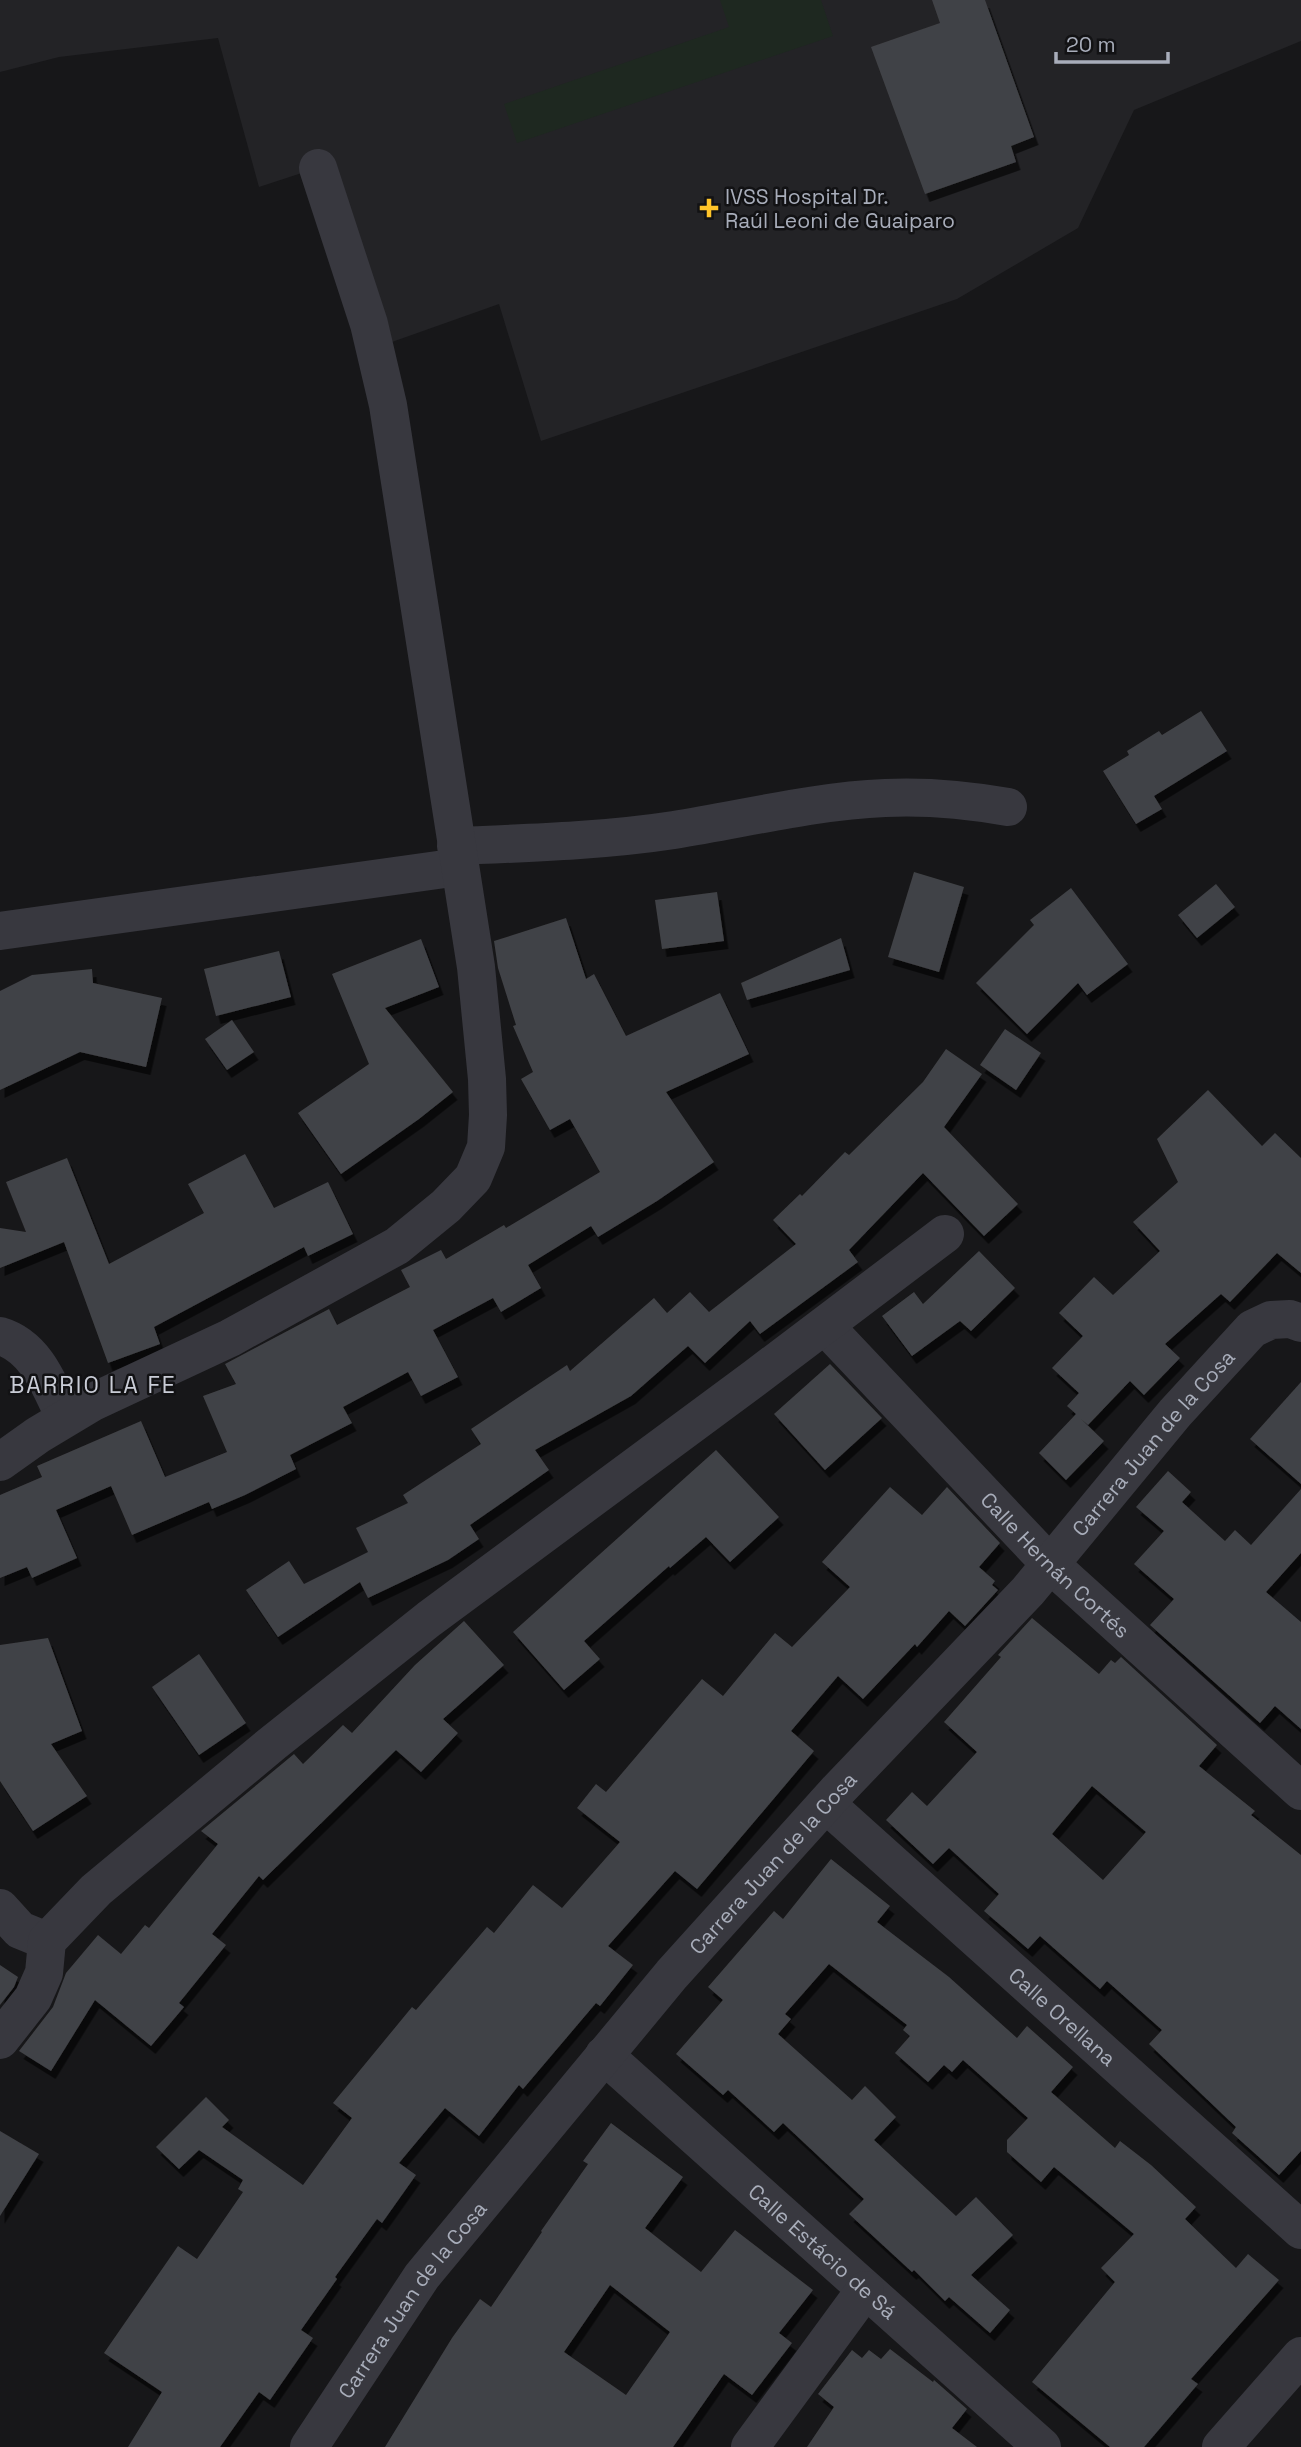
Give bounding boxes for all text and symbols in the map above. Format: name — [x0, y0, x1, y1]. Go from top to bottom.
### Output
scale bar — [1056, 21, 1168, 65]
text: 20 m — [1066, 31, 1116, 58]
place label: IVSS Hospital Dr. Raúl Leoni de Guaiparo — [725, 183, 955, 234]
marker: IVSS Hospital Dr. Raúl Leoni de Guaiparo — [699, 198, 719, 218]
street label: Carrera Juan de la Cosa — [1066, 1344, 1240, 1541]
district label: BARRIO LA FE — [9, 1370, 177, 1400]
street label: Calle Hernán Cortés — [975, 1486, 1136, 1644]
street label: Carrera Juan de la Cosa — [683, 1766, 862, 1960]
street label: Calle Orellana — [1003, 1961, 1122, 2071]
street label: Calle Estácio de Sá — [743, 2178, 903, 2325]
street label: Carrera Juan de la Cosa — [332, 2195, 492, 2403]

